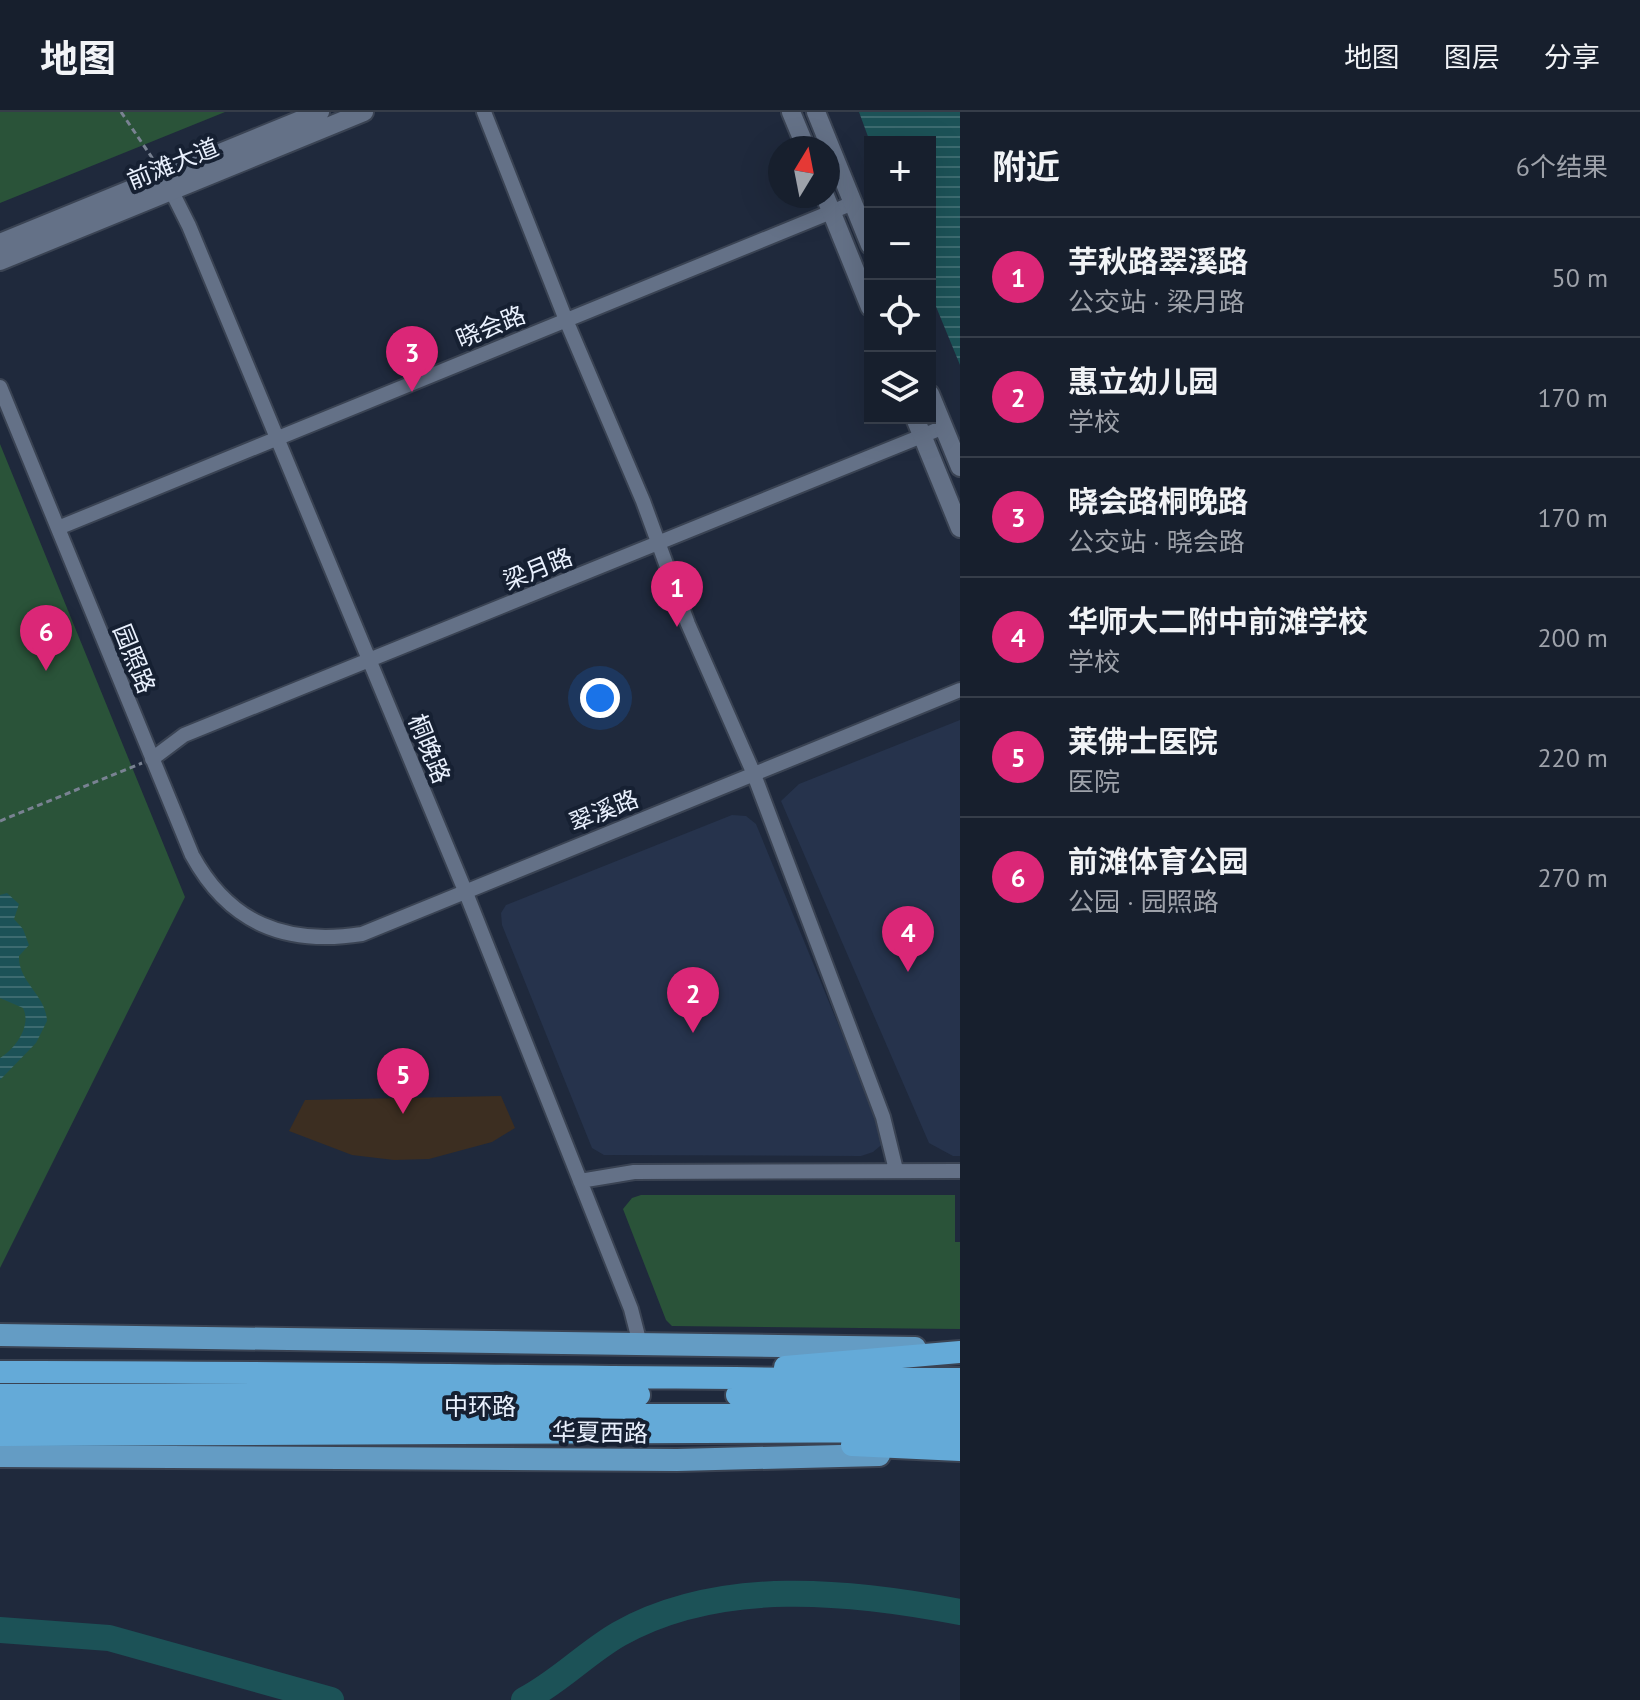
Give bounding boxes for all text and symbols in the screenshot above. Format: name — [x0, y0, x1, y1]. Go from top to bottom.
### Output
text: 地图 — [40, 33, 116, 82]
text: 地图 — [1344, 38, 1400, 75]
text: 图层 — [1444, 38, 1500, 75]
text: 分享 — [1544, 38, 1600, 75]
street label: 前滩大道 — [123, 131, 223, 196]
north arrow — [768, 136, 840, 208]
map controls — [864, 136, 936, 424]
button: + — [864, 136, 936, 208]
text: 附近 — [992, 144, 1060, 188]
text: 6个结果 — [1516, 150, 1608, 183]
button: − — [864, 208, 936, 280]
text: 芋秋路翠溪路 — [1068, 241, 1248, 280]
text: 1 — [1011, 261, 1025, 294]
text: 50 m — [1552, 261, 1608, 294]
button: locate — [864, 280, 936, 352]
text: 公交站 · 梁月路 — [1068, 285, 1245, 318]
street label: 晓会路 — [452, 299, 530, 354]
pin: 3 — [386, 326, 438, 392]
button: layers — [864, 352, 936, 424]
text: 惠立幼儿园 — [1068, 361, 1218, 400]
text: 2 — [1011, 381, 1025, 414]
text: 170 m — [1537, 381, 1608, 414]
text: 学校 — [1068, 405, 1120, 438]
text: 晓会路桐晚路 — [1068, 481, 1248, 520]
text: 3 — [1011, 501, 1025, 534]
text: 170 m — [1537, 501, 1608, 534]
text: 公交站 · 晓会路 — [1068, 525, 1245, 558]
street label: 梁月路 — [499, 541, 577, 596]
pin: 1 — [651, 561, 703, 627]
text: 华师大二附中前滩学校 — [1068, 601, 1368, 640]
pin: 6 — [20, 605, 72, 671]
street label: 园照路 — [107, 620, 162, 698]
text: 4 — [1011, 621, 1025, 654]
text: 200 m — [1537, 621, 1608, 654]
text: 学校 — [1068, 645, 1120, 678]
your location — [580, 678, 620, 718]
street label: 桐晚路 — [402, 710, 457, 788]
text: 莱佛士医院 — [1068, 721, 1218, 760]
text: 5 — [1011, 741, 1025, 774]
text: 220 m — [1537, 741, 1608, 774]
text: 医院 — [1068, 765, 1120, 798]
street label: 翠溪路 — [565, 783, 643, 838]
text: 前滩体育公园 — [1068, 841, 1248, 880]
text: 6 — [1011, 861, 1025, 894]
text: 270 m — [1537, 861, 1608, 894]
text: 公园 · 园照路 — [1068, 885, 1219, 918]
pin: 4 — [882, 906, 934, 972]
pin: 2 — [667, 967, 719, 1033]
pin: 5 — [377, 1048, 429, 1114]
street label: 中环路 — [444, 1391, 516, 1422]
street label: 华夏西路 — [552, 1416, 648, 1449]

